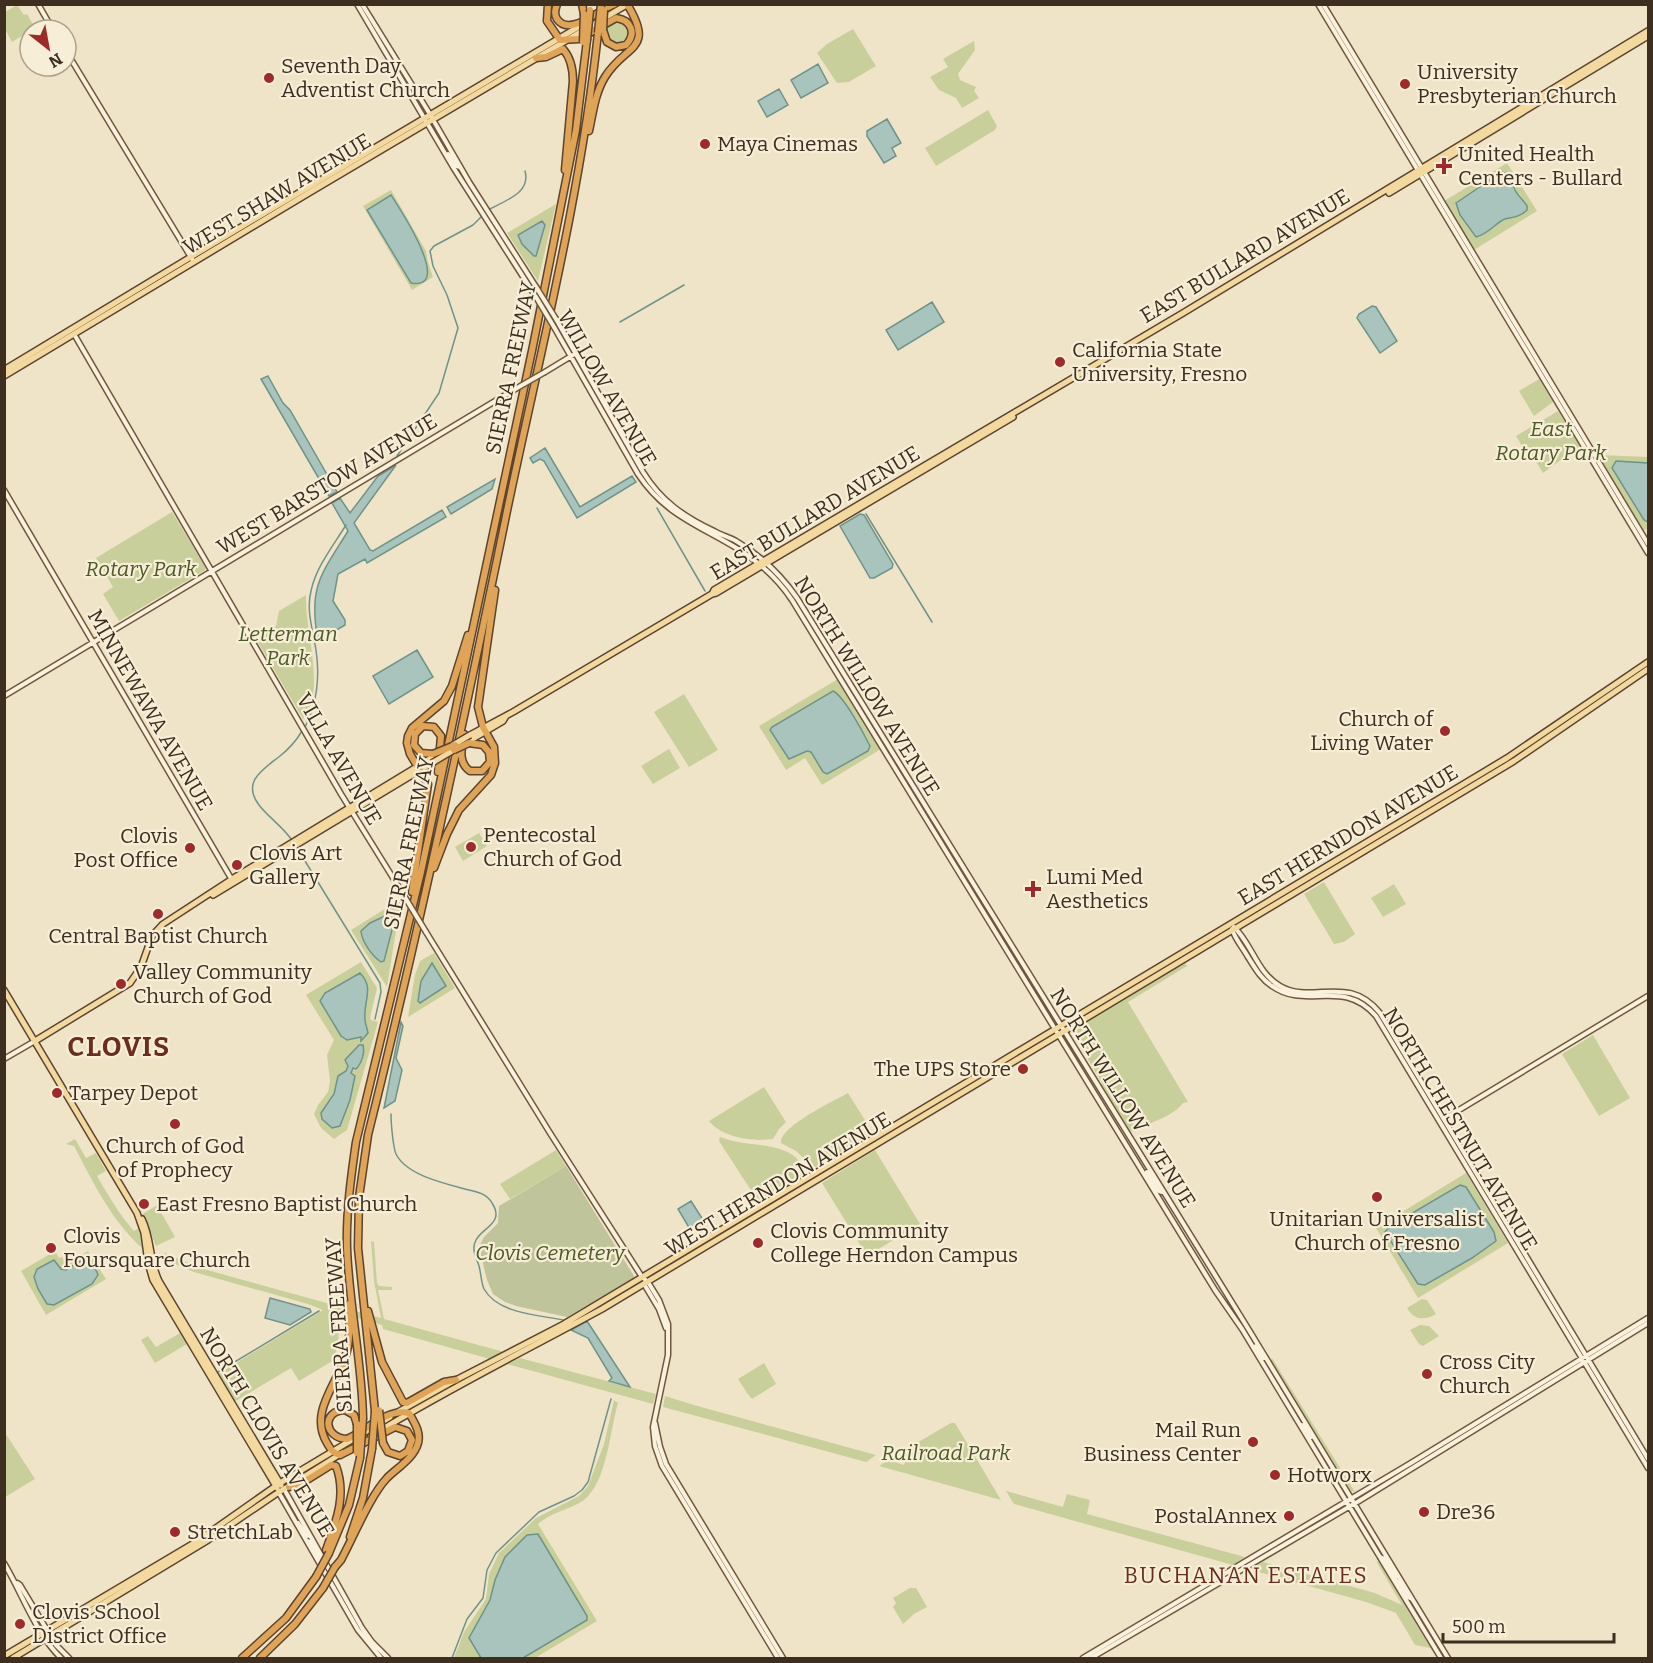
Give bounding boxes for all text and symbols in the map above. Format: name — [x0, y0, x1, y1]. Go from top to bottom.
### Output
north arrow — [18, 18, 78, 78]
text: N — [45, 49, 66, 72]
place label: Seventh Day Adventist Church — [281, 53, 450, 103]
place label: University Presbyterian Church — [1417, 59, 1617, 109]
marker: Seventh Day Adventist Church — [262, 71, 276, 85]
marker: University Presbyterian Church — [1398, 77, 1412, 91]
street label: WEST SHAW AVENUE — [178, 128, 376, 260]
place label: Maya Cinemas — [717, 131, 858, 157]
marker: Maya Cinemas — [698, 137, 712, 151]
place label: United Health Centers - Bullard — [1458, 141, 1622, 191]
marker: United Health Centers - Bullard — [1435, 157, 1453, 175]
street label: EAST BULLARD AVENUE — [1135, 183, 1355, 329]
street label: SIERRA FREEWAY — [480, 279, 542, 457]
street label: WILLOW AVENUE — [552, 305, 662, 471]
place label: California State University, Fresno — [1072, 337, 1247, 387]
marker: California State University, Fresno — [1053, 355, 1067, 369]
street label: WEST BARSTOW AVENUE — [212, 408, 442, 560]
park label: East Rotary Park — [1495, 416, 1607, 466]
street label: EAST BULLARD AVENUE — [705, 440, 925, 586]
park label: Rotary Park — [85, 556, 197, 582]
street label: NORTH WILLOW AVENUE — [789, 571, 945, 801]
street label: MINNEWAWA AVENUE — [82, 605, 218, 815]
park label: Letterman Park — [238, 621, 338, 671]
street label: VILLA AVENUE — [291, 688, 387, 830]
place label: Church of Living Water — [1310, 706, 1435, 756]
marker: Church of Living Water — [1438, 724, 1452, 738]
street label: SIERRA FREEWAY — [378, 754, 440, 932]
street label: EAST HERNDON AVENUE — [1233, 759, 1463, 911]
place label: Pentecostal Church of God — [483, 822, 622, 872]
place label: Clovis Post Office — [73, 823, 178, 873]
place label: Clovis Art Gallery — [249, 840, 343, 890]
marker: Pentecostal Church of God — [464, 840, 478, 854]
marker: Clovis Post Office — [183, 841, 197, 855]
marker: Clovis Art Gallery — [230, 858, 244, 872]
place label: Lumi Med Aesthetics — [1046, 864, 1149, 914]
marker: Lumi Med Aesthetics — [1024, 880, 1042, 898]
marker: Central Baptist Church — [151, 907, 165, 921]
place label: Central Baptist Church — [48, 923, 268, 949]
place label: Valley Community Church of God — [133, 959, 313, 1009]
marker: Valley Community Church of God — [114, 977, 128, 991]
street label: NORTH WILLOW AVENUE — [1045, 983, 1201, 1213]
street label: NORTH CHESTNUT AVENUE — [1377, 1003, 1543, 1255]
district label: CLOVIS — [67, 1031, 171, 1063]
place label: The UPS Store — [874, 1056, 1011, 1082]
marker: The UPS Store — [1016, 1062, 1030, 1076]
place label: Tarpey Depot — [69, 1080, 198, 1106]
marker: Tarpey Depot — [50, 1086, 64, 1100]
street label: WEST HERNDON AVENUE — [660, 1106, 896, 1262]
marker: Church of God of Prophecy — [168, 1117, 182, 1131]
place label: Church of God of Prophecy — [106, 1133, 245, 1183]
marker: Unitarian Universalist Church of Fresno — [1370, 1190, 1384, 1204]
place label: East Fresno Baptist Church — [156, 1191, 417, 1217]
marker: East Fresno Baptist Church — [137, 1197, 151, 1211]
place label: Unitarian Universalist Church of Fresno — [1269, 1206, 1485, 1256]
place label: Clovis Community College Herndon Campus — [770, 1218, 1018, 1268]
place label: Clovis Foursquare Church — [63, 1223, 250, 1273]
street label: SIERRA FREEWAY — [320, 1236, 358, 1414]
marker: Clovis Community College Herndon Campus — [751, 1236, 765, 1250]
park label: Clovis Cemetery — [475, 1240, 626, 1266]
marker: Clovis Foursquare Church — [44, 1241, 58, 1255]
street label: NORTH CLOVIS AVENUE — [194, 1322, 340, 1542]
place label: Cross City Church — [1439, 1349, 1536, 1399]
marker: Cross City Church — [1420, 1367, 1434, 1381]
place label: Mail Run Business Center — [1084, 1417, 1241, 1467]
marker: Mail Run Business Center — [1246, 1435, 1260, 1449]
park label: Railroad Park — [881, 1440, 1011, 1466]
place label: Hotworx — [1287, 1462, 1372, 1488]
marker: Hotworx — [1268, 1468, 1282, 1482]
place label: Dre36 — [1436, 1499, 1495, 1525]
place label: PostalAnnex — [1154, 1503, 1277, 1529]
marker: Dre36 — [1417, 1505, 1431, 1519]
marker: PostalAnnex — [1282, 1509, 1296, 1523]
place label: StretchLab — [187, 1519, 293, 1545]
marker: StretchLab — [168, 1525, 182, 1539]
district label: BUCHANAN ESTATES — [1124, 1562, 1368, 1589]
place label: Clovis School District Office — [32, 1599, 167, 1649]
scale bar — [1443, 1606, 1614, 1644]
text: 500 m — [1452, 1616, 1505, 1638]
marker: Clovis School District Office — [13, 1617, 27, 1631]

